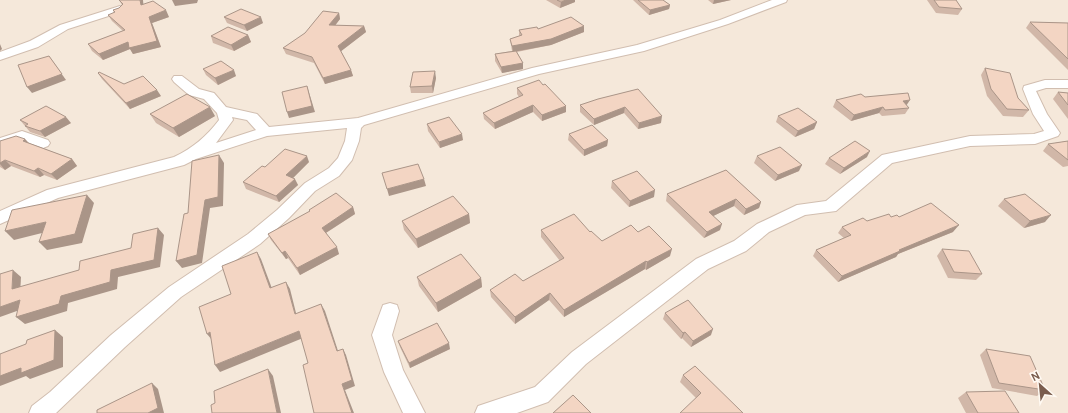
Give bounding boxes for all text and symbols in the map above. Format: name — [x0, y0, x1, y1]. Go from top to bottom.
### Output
north arrow — [1020, 365, 1060, 405]
text: N — [1029, 368, 1042, 384]

